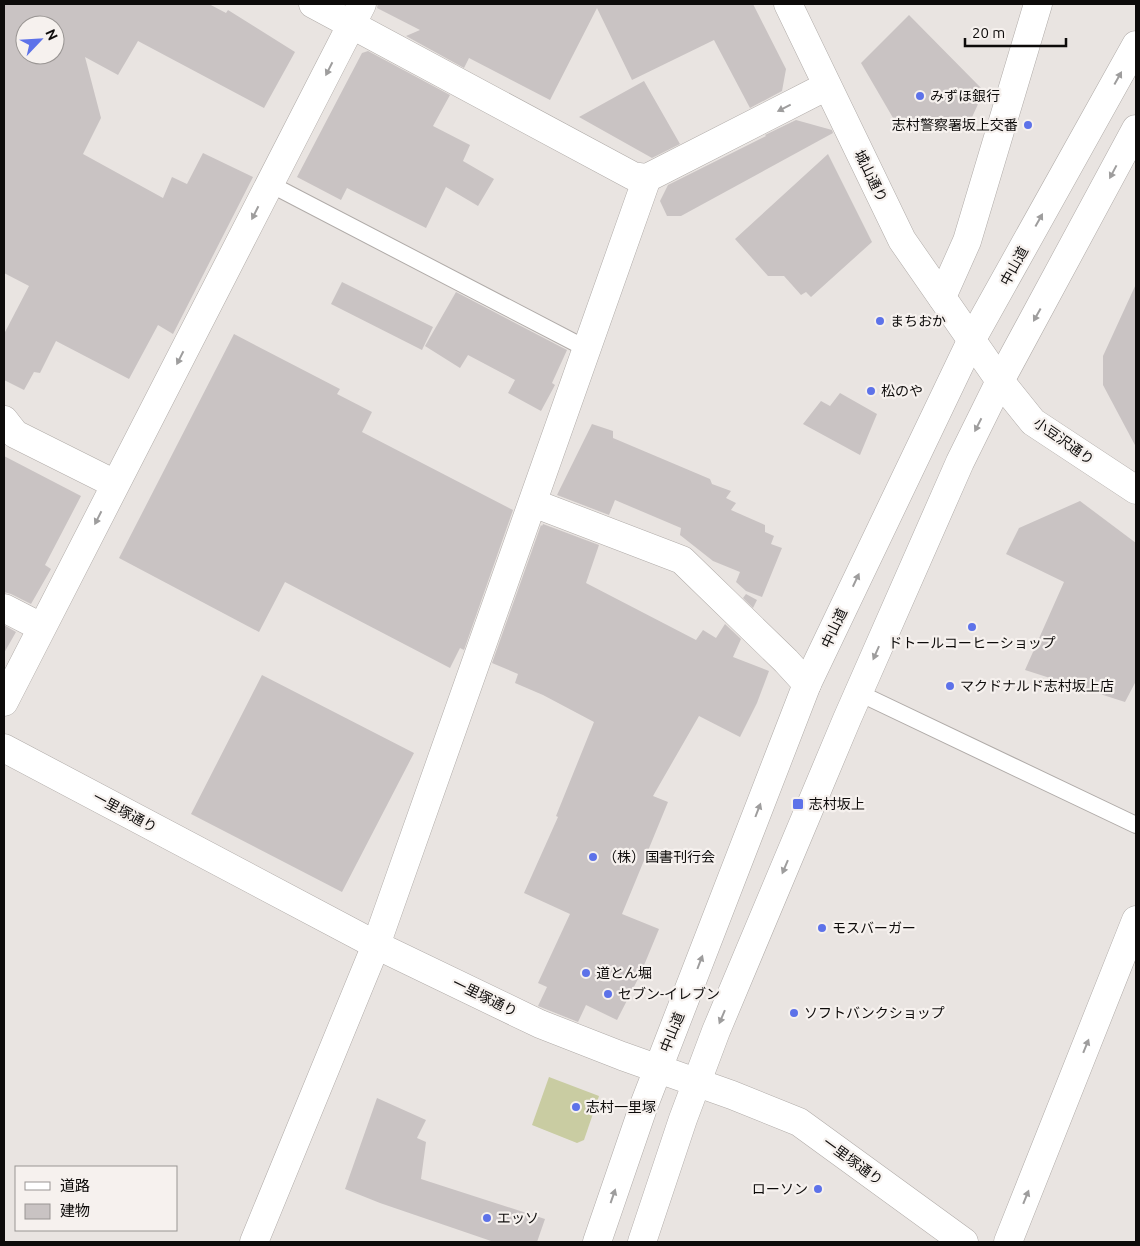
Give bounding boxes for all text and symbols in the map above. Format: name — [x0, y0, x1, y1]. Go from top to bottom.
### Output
north arrow — [15, 15, 65, 65]
scale bar — [965, 15, 1066, 47]
text: 20 m — [972, 24, 1005, 41]
text: N — [42, 26, 61, 43]
one-way arrow — [325, 61, 333, 76]
one-way arrow — [1114, 71, 1122, 85]
place label: みずほ銀行 — [930, 88, 1000, 104]
marker: みずほ銀行 — [914, 90, 926, 102]
one-way arrow — [777, 104, 791, 112]
place label: 志村警察署坂上交番 — [892, 117, 1018, 133]
marker: 志村警察署坂上交番 — [1022, 119, 1034, 131]
street label: 城山通り — [852, 147, 890, 205]
one-way arrow — [1109, 164, 1117, 179]
one-way arrow — [251, 206, 259, 220]
one-way arrow — [1035, 213, 1043, 228]
street label: 中山道 — [997, 244, 1031, 288]
one-way arrow — [1033, 308, 1041, 322]
place label: まちおか — [890, 313, 946, 329]
marker: まちおか — [874, 315, 886, 327]
one-way arrow — [176, 350, 184, 365]
place label: 松のや — [881, 383, 923, 399]
marker: 松のや — [865, 385, 877, 397]
street label: 小豆沢通り — [1031, 414, 1097, 468]
one-way arrow — [974, 418, 982, 432]
one-way arrow — [94, 510, 102, 525]
one-way arrow — [853, 573, 861, 587]
street label: 中山道 — [818, 606, 850, 650]
marker: ドトールコーヒーショップ — [966, 621, 978, 633]
place label: ドトールコーヒーショップ — [888, 635, 1056, 651]
one-way arrow — [872, 646, 880, 660]
place label: マクドナルド志村坂上店 — [960, 678, 1114, 694]
marker: マクドナルド志村坂上店 — [944, 680, 956, 692]
street label: 一里塚通り — [90, 789, 160, 835]
place label: 志村坂上 — [809, 796, 865, 812]
marker: 志村坂上 — [791, 797, 805, 811]
one-way arrow — [755, 803, 763, 817]
place label: （株）国書刊行会 — [603, 849, 715, 865]
marker: （株）国書刊行会 — [587, 851, 599, 863]
one-way arrow — [781, 860, 789, 875]
place label: モスバーガー — [832, 920, 916, 936]
marker: モスバーガー — [816, 922, 828, 934]
one-way arrow — [696, 954, 704, 969]
place label: 道とん堀 — [596, 965, 652, 981]
marker: 道とん堀 — [580, 967, 592, 979]
street label: 一里塚通り — [450, 974, 520, 1020]
place label: セブン-イレブン — [618, 986, 720, 1002]
marker: セブン-イレブン — [602, 988, 614, 1000]
place label: ソフトバンクショップ — [804, 1005, 945, 1021]
marker: ソフトバンクショップ — [788, 1007, 800, 1019]
street label: 中山道 — [657, 1010, 687, 1054]
one-way arrow — [718, 1010, 726, 1024]
one-way arrow — [1082, 1038, 1090, 1053]
place label: 志村一里塚 — [586, 1099, 656, 1115]
marker: 志村一里塚 — [570, 1101, 582, 1113]
street label: 一里塚通り — [820, 1134, 886, 1188]
legend — [15, 1166, 178, 1231]
text: 道路 — [60, 1177, 90, 1194]
place label: ローソン — [752, 1181, 808, 1197]
marker: ローソン — [812, 1183, 824, 1195]
one-way arrow — [609, 1188, 617, 1203]
one-way arrow — [1022, 1189, 1030, 1204]
text: 建物 — [60, 1202, 90, 1219]
place label: エッソ — [497, 1210, 539, 1226]
marker: エッソ — [481, 1212, 493, 1224]

